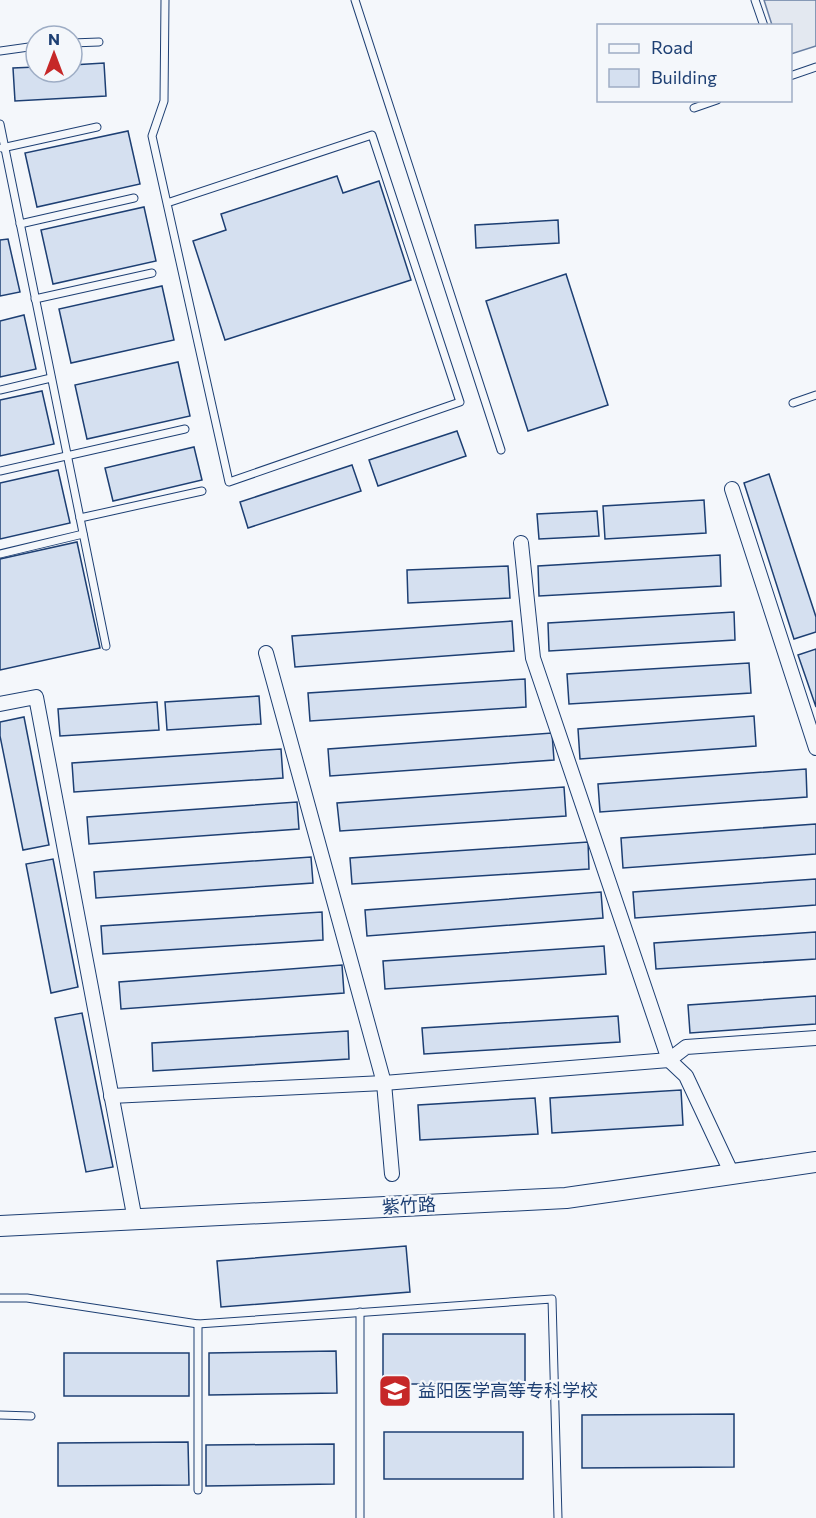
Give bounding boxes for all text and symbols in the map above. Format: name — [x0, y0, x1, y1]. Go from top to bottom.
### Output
north arrow — [24, 24, 84, 84]
legend — [597, 24, 792, 102]
text: N — [48, 29, 60, 48]
text: Road — [651, 36, 693, 58]
text: Building — [651, 66, 717, 88]
street label: 紫竹路 — [381, 1193, 436, 1217]
school or university icon: 益阳医学高等专科学校 — [377, 1373, 413, 1409]
place label: 益阳医学高等专科学校 — [418, 1379, 598, 1401]

